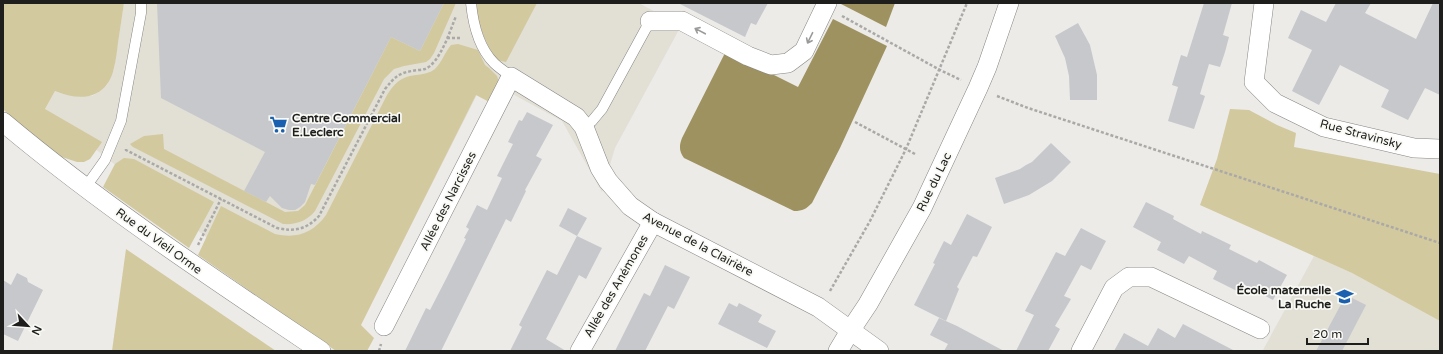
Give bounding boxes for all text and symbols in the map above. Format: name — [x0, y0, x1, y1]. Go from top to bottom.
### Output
one-way arrow — [694, 26, 706, 34]
one-way arrow — [806, 32, 813, 44]
place label: Centre Commercial E.Leclerc — [292, 111, 401, 139]
supermarket icon: Centre Commercial E.Leclerc — [269, 115, 289, 135]
street label: Rue Stravinsky — [1319, 116, 1404, 152]
street label: Allée des Narcisses — [417, 149, 479, 253]
street label: Rue du Lac — [914, 150, 954, 214]
street label: Rue du Vieil Orme — [113, 205, 205, 277]
street label: Avenue de la Clairière — [640, 209, 756, 279]
street label: Allée des Anémones — [581, 232, 651, 340]
place label: École maternelle La Ruche — [1237, 283, 1331, 311]
school or university icon: École maternelle La Ruche — [1334, 287, 1354, 307]
north arrow — [8, 306, 48, 346]
scale bar — [1307, 320, 1368, 346]
text: N — [29, 323, 44, 337]
text: 20 m — [1313, 327, 1342, 341]

